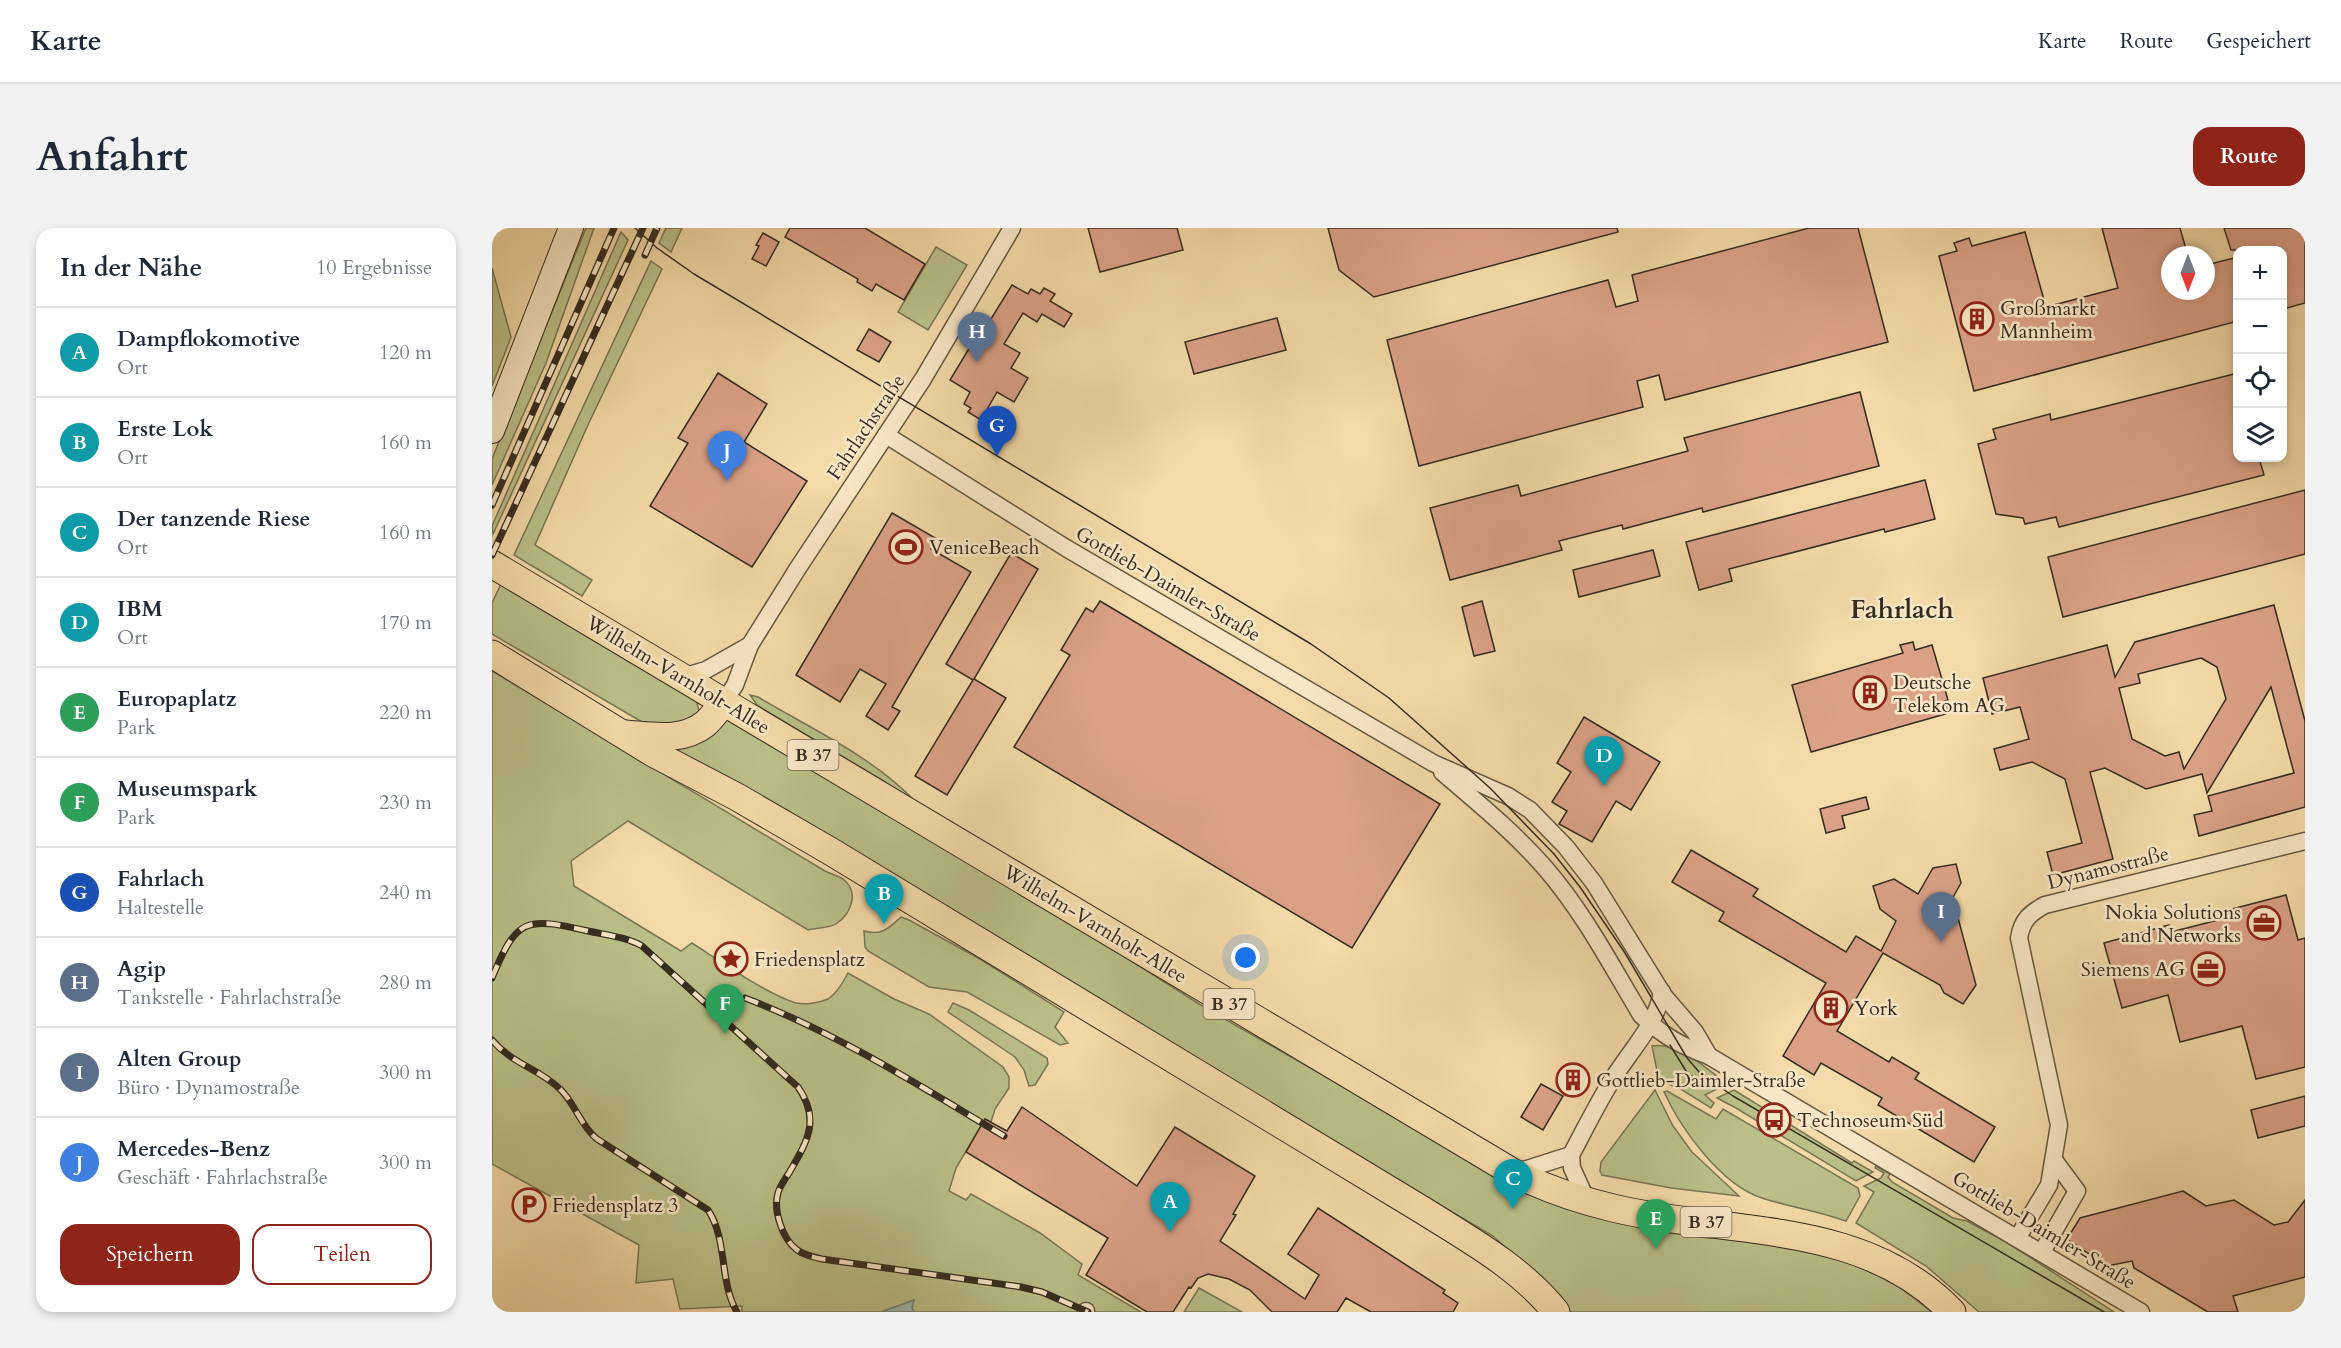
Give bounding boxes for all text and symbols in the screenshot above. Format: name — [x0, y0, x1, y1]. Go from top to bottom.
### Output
text: Karte — [30, 22, 102, 60]
text: Karte — [2038, 27, 2087, 56]
text: Route — [2120, 27, 2173, 56]
text: Gespeichert — [2206, 27, 2311, 56]
button: Route — [2193, 127, 2305, 186]
text: Anfahrt — [36, 128, 188, 185]
north arrow — [2161, 246, 2215, 300]
map controls — [2233, 246, 2287, 462]
button: + — [2233, 246, 2287, 300]
text: In der Nähe — [60, 250, 202, 285]
text: 10 Ergebnisse — [316, 254, 432, 281]
place label: Großmarkt Mannheim — [2000, 295, 2096, 345]
button: − — [2233, 300, 2287, 354]
building icon: Großmarkt Mannheim — [1959, 301, 1995, 337]
pin: H — [958, 312, 996, 362]
text: Dampflokomotive — [117, 324, 300, 354]
text: A — [72, 339, 87, 366]
text: 120 m — [379, 339, 432, 366]
text: Ort — [117, 354, 148, 381]
button: locate — [2233, 354, 2287, 408]
street label: Fahrlachstraße — [821, 369, 911, 485]
pin: G — [978, 406, 1016, 456]
button: layers — [2233, 408, 2287, 462]
text: Erste Lok — [117, 414, 213, 444]
text: B — [72, 429, 87, 456]
text: 160 m — [379, 429, 432, 456]
pin: J — [708, 432, 746, 481]
text: Ort — [117, 444, 148, 471]
text: Der tanzende Riese — [117, 504, 311, 534]
text: C — [72, 519, 87, 546]
text: 160 m — [379, 519, 432, 546]
street label: Gottlieb-Daimler-Straße — [1070, 520, 1266, 648]
sports icon: VeniceBeach — [888, 529, 924, 565]
text: Ort — [117, 534, 148, 561]
place label: VeniceBeach — [929, 534, 1039, 561]
district label: Fahrlach — [1850, 592, 1954, 627]
text: IBM — [117, 594, 163, 624]
text: D — [71, 609, 88, 636]
text: 170 m — [379, 609, 432, 636]
street label: Wilhelm-Varnholt-Allee — [580, 609, 775, 741]
text: Ort — [117, 624, 148, 651]
place label: Deutsche Telekom AG — [1893, 669, 2005, 719]
building icon: Deutsche Telekom AG — [1852, 675, 1888, 711]
text: Europaplatz — [117, 684, 236, 714]
text: E — [73, 699, 86, 726]
text: 220 m — [379, 699, 432, 726]
text: Park — [117, 714, 155, 741]
pin: D — [1584, 736, 1624, 786]
road number: B 37 — [788, 740, 838, 770]
text: Museumspark — [117, 774, 258, 804]
text: F — [74, 789, 85, 816]
text: 230 m — [379, 789, 432, 816]
text: Park — [117, 804, 155, 831]
street label: Dynamostraße — [2044, 840, 2172, 896]
street label: Wilhelm-Varnholt-Allee — [997, 858, 1192, 990]
text: Fahrlach — [117, 864, 204, 894]
pin: B — [864, 874, 904, 924]
text: G — [71, 879, 88, 906]
text: 240 m — [379, 879, 432, 906]
pin: I — [1922, 892, 1960, 942]
text: Haltestelle — [117, 894, 204, 921]
place label: Nokia Solutions and Networks — [2105, 899, 2241, 949]
office icon: Nokia Solutions and Networks — [2246, 905, 2282, 941]
place icon: Friedensplatz — [713, 941, 749, 977]
your location — [1231, 943, 1260, 972]
place label: Friedensplatz — [754, 946, 865, 973]
office icon: Siemens AG — [2190, 951, 2226, 987]
text: Agip — [117, 954, 166, 984]
place label: Siemens AG — [2081, 956, 2185, 983]
text: H — [71, 969, 88, 996]
text: 280 m — [379, 969, 432, 996]
text: Tankstelle · Fahrlachstraße — [117, 984, 342, 1011]
pin: F — [706, 984, 744, 1034]
road number: B 37 — [1204, 989, 1254, 1019]
building icon: York — [1813, 990, 1849, 1026]
place label: York — [1854, 995, 1898, 1022]
text: Alten Group — [117, 1044, 242, 1074]
text: I — [76, 1059, 83, 1086]
text: 300 m — [379, 1059, 432, 1086]
building icon: Gottlieb-Daimler-Straße — [1555, 1062, 1591, 1098]
place label: Gottlieb-Daimler-Straße — [1596, 1067, 1806, 1094]
text: Büro · Dynamostraße — [117, 1074, 300, 1101]
bus stop icon: Technoseum Süd — [1756, 1102, 1792, 1138]
place label: Technoseum Süd — [1797, 1107, 1944, 1134]
text: Mercedes-Benz — [117, 1134, 270, 1164]
text: J — [76, 1149, 83, 1176]
text: 300 m — [379, 1149, 432, 1176]
pin: C — [1494, 1160, 1532, 1209]
text: Geschäft · Fahrlachstraße — [117, 1164, 328, 1191]
street label: Gottlieb-Daimler-Straße — [1947, 1164, 2141, 1296]
pin: A — [1150, 1182, 1190, 1232]
parking icon: Friedensplatz 3 — [511, 1187, 547, 1223]
place label: Friedensplatz 3 — [552, 1192, 678, 1219]
pin: E — [1636, 1200, 1676, 1249]
road number: B 37 — [1680, 1207, 1732, 1237]
button: Speichern — [60, 1224, 240, 1285]
button: Teilen — [252, 1224, 432, 1285]

